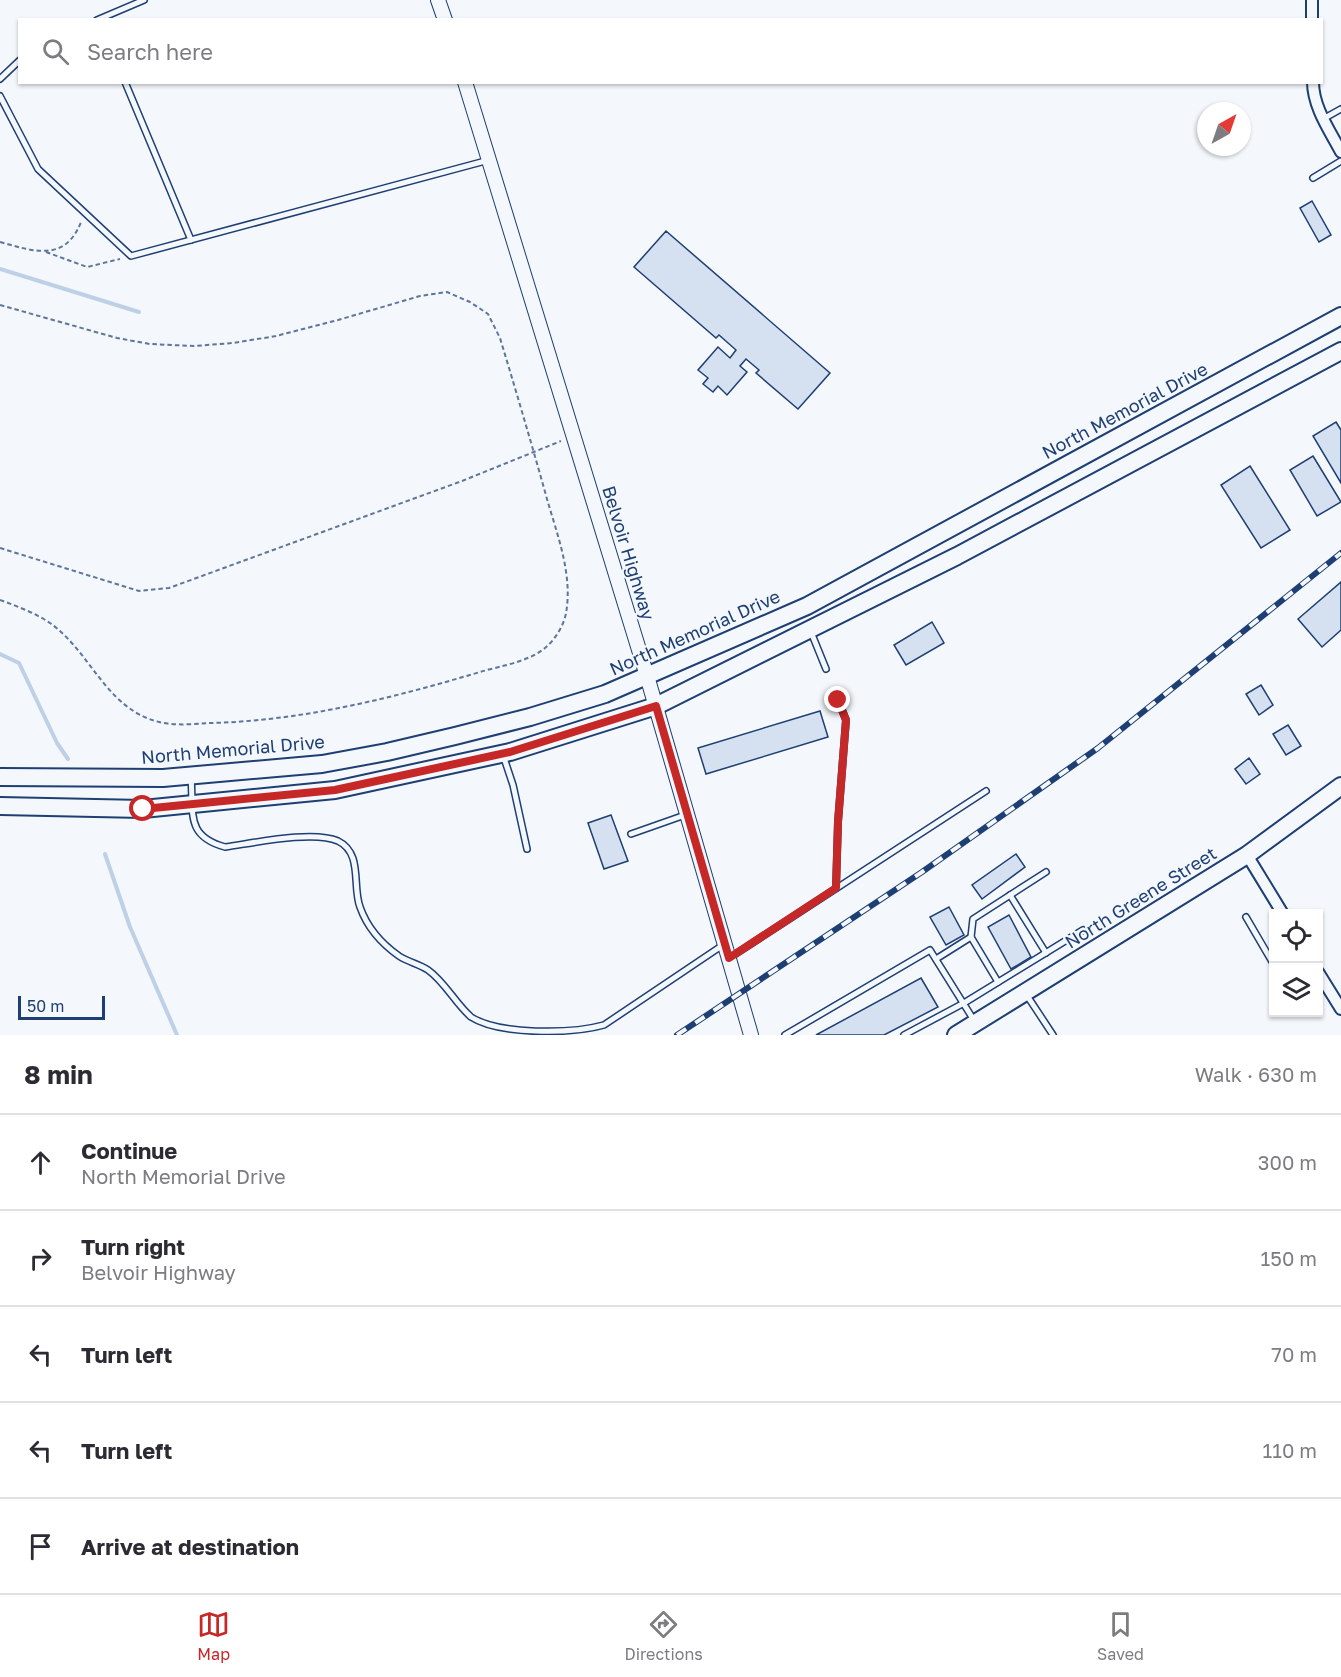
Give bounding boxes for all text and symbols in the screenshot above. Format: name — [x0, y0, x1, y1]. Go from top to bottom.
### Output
search box — [18, 18, 1323, 84]
icon: search — [39, 35, 72, 68]
text: Search here — [87, 38, 213, 65]
north arrow — [1197, 102, 1251, 156]
street label: North Memorial Drive — [1038, 357, 1211, 463]
street label: Belvoir Highway — [598, 483, 660, 623]
street label: North Memorial Drive — [606, 585, 783, 680]
route end — [824, 686, 850, 712]
street label: North Memorial Drive — [140, 730, 326, 768]
route start — [129, 795, 155, 821]
street label: North Greene Street — [1061, 842, 1220, 953]
map controls — [1269, 909, 1323, 1017]
button: locate — [1269, 909, 1323, 963]
button: layers — [1269, 963, 1323, 1017]
scale bar — [18, 993, 105, 1020]
text: 50 m — [27, 996, 64, 1016]
text: 8 min — [24, 1059, 93, 1090]
text: Walk · 630 m — [1195, 1062, 1317, 1086]
text: Continue — [81, 1137, 177, 1164]
icon: ahead — [24, 1146, 57, 1179]
text: 300 m — [1258, 1150, 1317, 1174]
text: North Memorial Drive — [81, 1164, 286, 1188]
text: Turn right — [81, 1233, 185, 1260]
icon: right — [24, 1242, 57, 1275]
text: 150 m — [1261, 1246, 1317, 1270]
text: Belvoir Highway — [81, 1260, 236, 1284]
icon: left — [24, 1338, 57, 1371]
text: Turn left — [81, 1341, 172, 1368]
text: 70 m — [1271, 1342, 1317, 1366]
icon: left — [24, 1434, 57, 1467]
text: Turn left — [81, 1437, 172, 1464]
text: 110 m — [1263, 1438, 1317, 1462]
icon: arrive — [24, 1530, 57, 1563]
text: Arrive at destination — [81, 1533, 299, 1560]
tab: Map — [197, 1608, 230, 1664]
tab: Directions — [625, 1608, 703, 1664]
tab: Saved — [1097, 1608, 1144, 1664]

